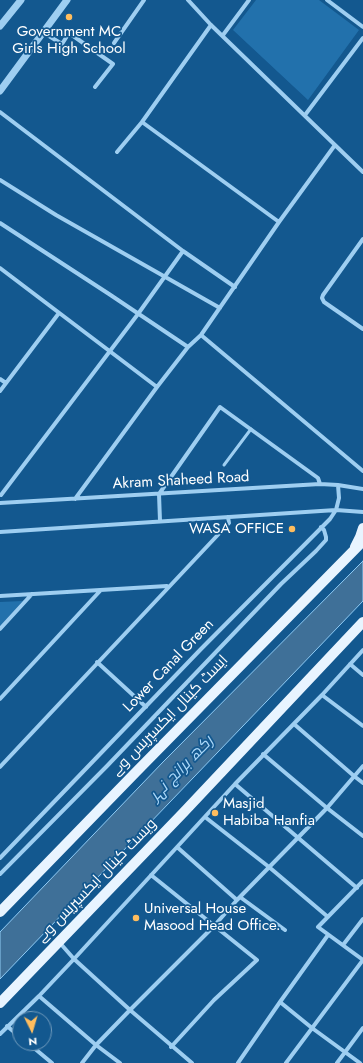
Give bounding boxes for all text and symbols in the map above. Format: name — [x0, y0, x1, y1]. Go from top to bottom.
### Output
marker: Government MC Girls High School — [64, 12, 74, 22]
place label: Government MC Girls High School — [12, 23, 126, 58]
street label: Akram Shaheed Road — [112, 468, 250, 494]
place label: WASA OFFICE — [189, 520, 284, 538]
marker: WASA OFFICE — [287, 524, 297, 534]
street label: Lower Canal Green — [120, 616, 218, 716]
street label: ایسٹ کینال ایکسپریس وے — [108, 652, 232, 780]
water label: رکھ برانچ نہر — [146, 732, 218, 806]
place label: Masjid Habiba Hanfia — [223, 795, 315, 830]
marker: Masjid Habiba Hanfia — [210, 808, 220, 818]
street label: ویسٹ کینال ایکسپریس وے — [33, 815, 161, 947]
place label: Universal House Masood Head Office. — [144, 900, 281, 935]
marker: Universal House Masood Head Office. — [131, 913, 141, 923]
north arrow — [12, 1011, 52, 1051]
text: N — [28, 1034, 38, 1050]

